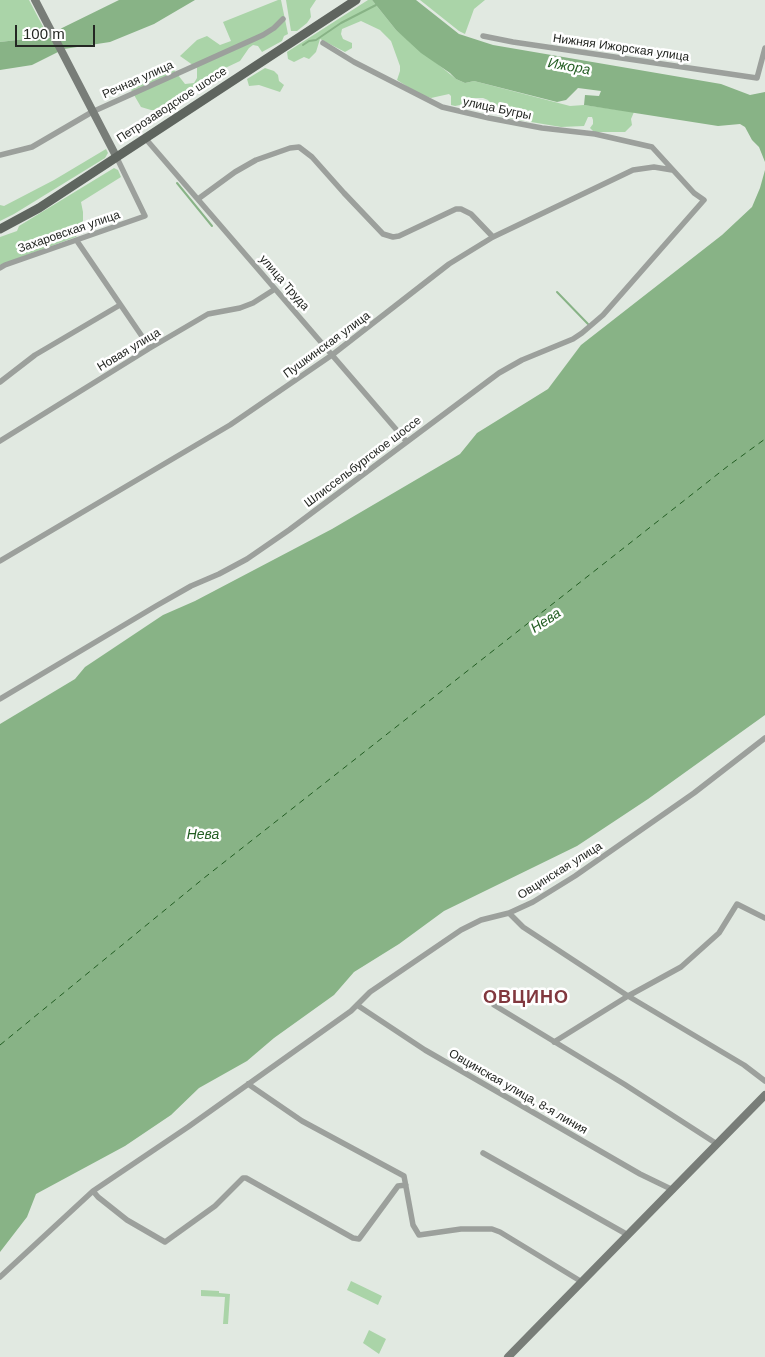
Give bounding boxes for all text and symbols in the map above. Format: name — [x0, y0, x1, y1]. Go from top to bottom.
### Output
scale bar — [18, 15, 98, 47]
text: 100 m — [23, 25, 65, 42]
street label: Нижняя Ижорская улица — [552, 31, 690, 65]
water label: Ижора — [546, 55, 592, 79]
street label: Речная улица — [100, 58, 176, 102]
street label: Петрозаводское шоссе — [114, 64, 230, 146]
street label: улица Бугры — [461, 95, 533, 123]
street label: Захаровская улица — [16, 208, 122, 256]
street label: улица Труда — [256, 252, 312, 314]
street label: Пушкинская улица — [281, 309, 373, 381]
street label: Новая улица — [95, 326, 163, 374]
street label: Шлиссельбургское шоссе — [302, 413, 424, 511]
water label: Нева — [528, 605, 564, 637]
water label: Нева — [187, 827, 219, 843]
street label: Овцинская улица — [515, 839, 605, 903]
district label: ОВЦИНО — [482, 987, 570, 1009]
street label: Овцинская улица, 8-я линия — [446, 1046, 590, 1138]

